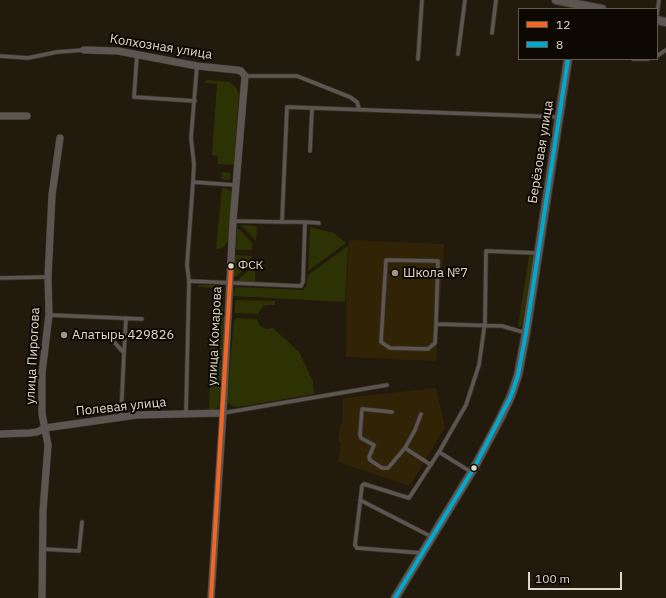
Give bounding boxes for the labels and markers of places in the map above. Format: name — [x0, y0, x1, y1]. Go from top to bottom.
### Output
place label: ФСК — [238, 259, 264, 273]
marker: ФСК — [226, 261, 236, 271]
place label: Школа №7 — [403, 265, 468, 281]
marker: Школа №7 — [390, 268, 400, 278]
place label: Алатырь 429826 — [72, 327, 174, 343]
marker: Алатырь 429826 — [59, 330, 69, 340]
unlabelled marker — [469, 463, 479, 473]

